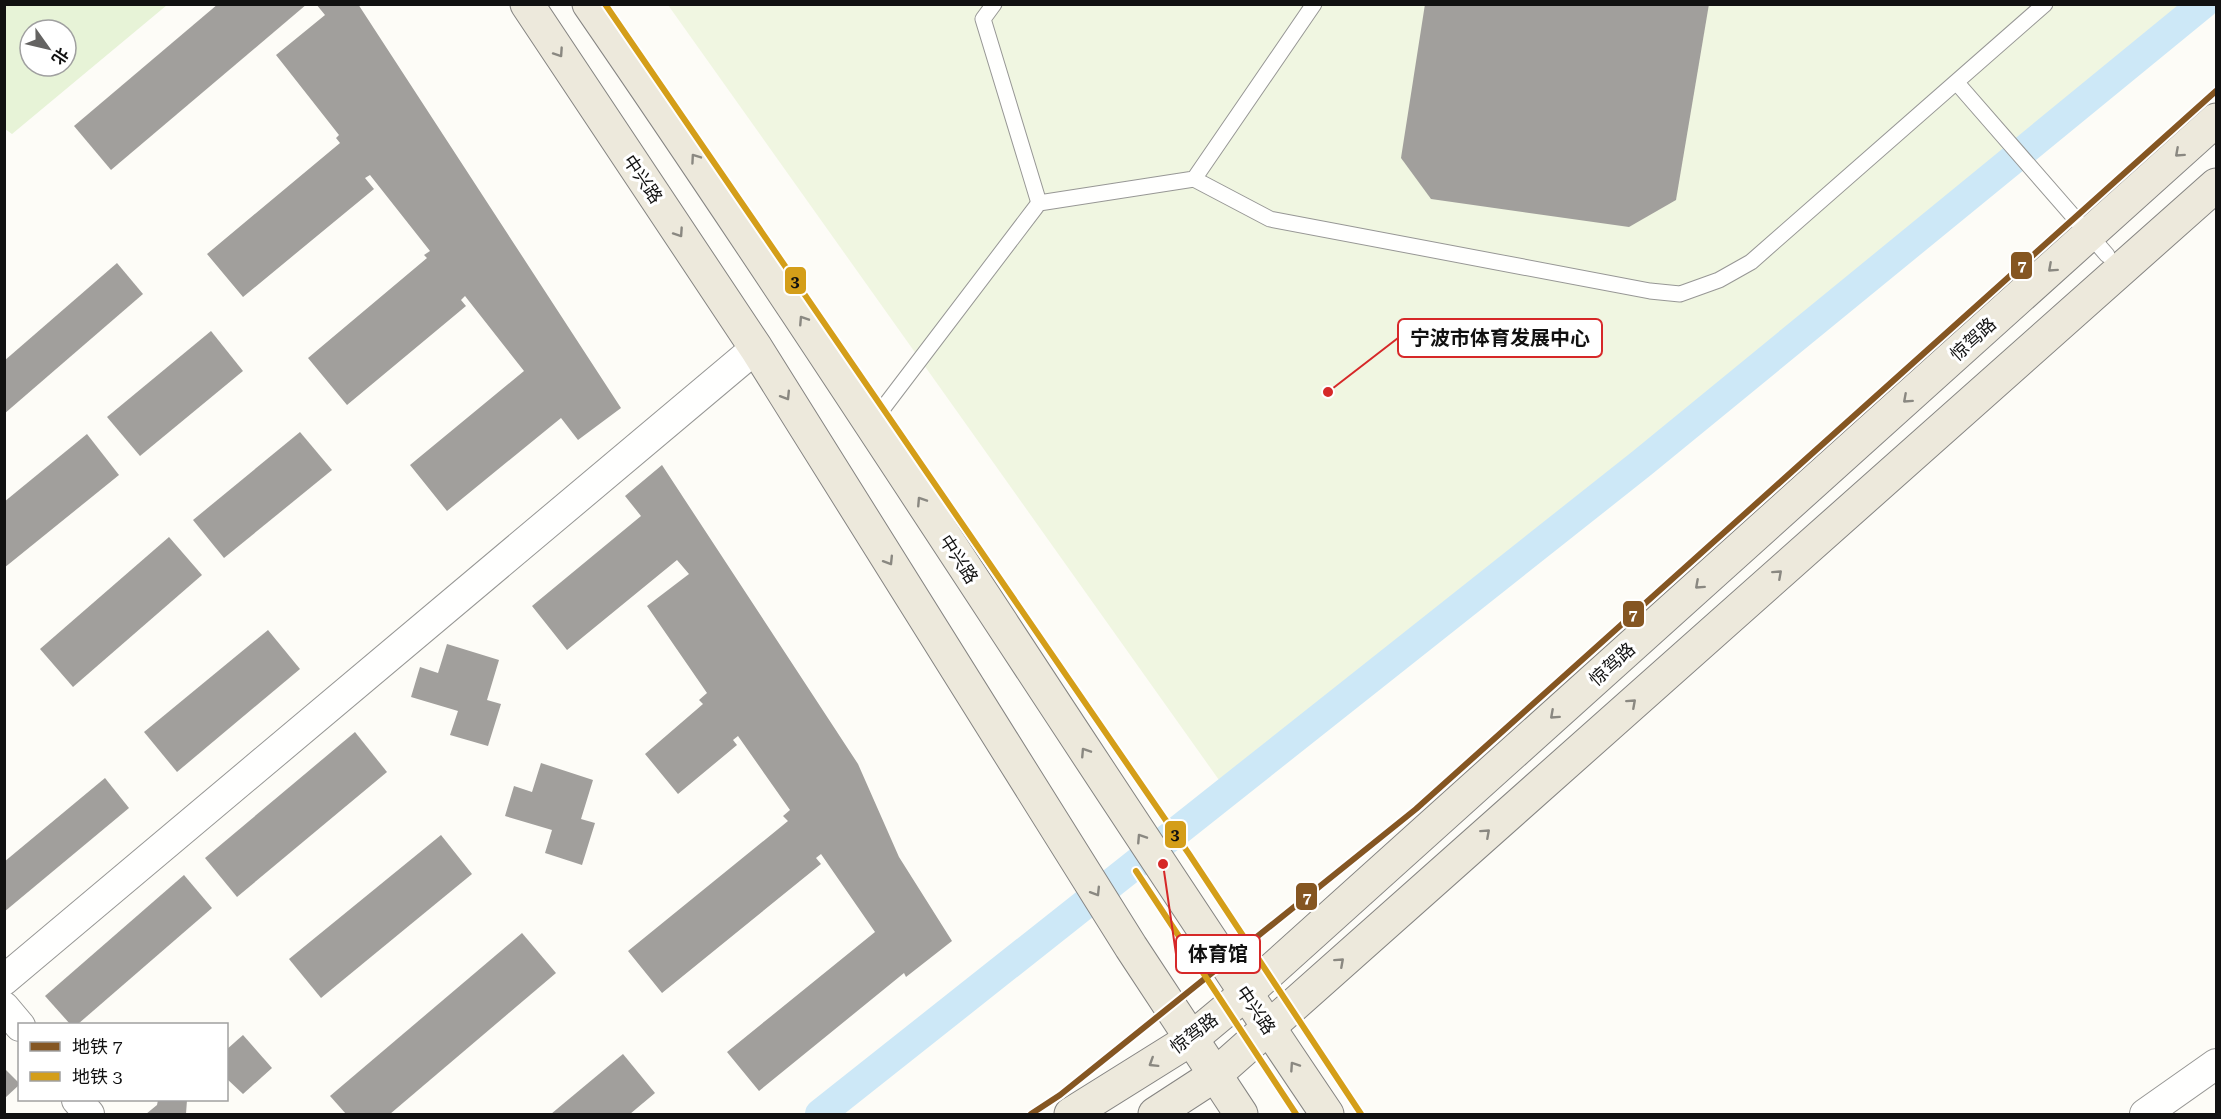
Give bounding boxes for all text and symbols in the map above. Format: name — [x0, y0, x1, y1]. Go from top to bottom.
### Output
north arrow — [18, 18, 78, 78]
text: 北 — [48, 44, 72, 68]
one-way arrow — [552, 46, 563, 57]
one-way arrow — [2175, 146, 2186, 157]
street label: 中兴路 — [619, 151, 667, 207]
one-way arrow — [691, 153, 702, 164]
one-way arrow — [672, 226, 683, 237]
line badge: 7 — [2010, 251, 2033, 280]
text: 7 — [2018, 256, 2027, 275]
one-way arrow — [2048, 261, 2058, 272]
line badge: 3 — [784, 266, 807, 295]
text: 3 — [791, 272, 800, 291]
street label: 惊驾路 — [1946, 313, 2000, 365]
one-way arrow — [798, 316, 810, 326]
callout: 宁波市体育发展中心 — [1398, 319, 1602, 357]
text: 宁波市体育发展中心 — [1410, 326, 1590, 350]
one-way arrow — [779, 389, 790, 400]
one-way arrow — [1903, 391, 1914, 402]
one-way arrow — [917, 497, 928, 508]
street label: 中兴路 — [935, 531, 983, 587]
one-way arrow — [882, 555, 894, 565]
one-way arrow — [1771, 570, 1781, 581]
one-way arrow — [1695, 578, 1706, 589]
line badge: 7 — [1622, 600, 1645, 628]
text: 7 — [1629, 605, 1638, 624]
street label: 惊驾路 — [1585, 638, 1639, 690]
one-way arrow — [1625, 699, 1636, 710]
one-way arrow — [1550, 708, 1561, 719]
one-way arrow — [1081, 748, 1092, 759]
line badge: 3 — [1164, 820, 1187, 849]
text: 3 — [1171, 825, 1180, 844]
one-way arrow — [1479, 829, 1490, 840]
one-way arrow — [1137, 833, 1148, 844]
line badge: 7 — [1295, 882, 1318, 911]
one-way arrow — [1089, 886, 1101, 896]
text: 7 — [1303, 888, 1312, 907]
callout: 体育馆 — [1176, 935, 1260, 973]
text: 体育馆 — [1188, 942, 1248, 966]
one-way arrow — [1333, 958, 1344, 969]
street label: 中兴路 — [1232, 982, 1280, 1038]
street label: 惊驾路 — [1166, 1008, 1222, 1058]
legend — [18, 1023, 228, 1101]
text: 地铁 7 — [72, 1036, 123, 1057]
one-way arrow — [1148, 1056, 1159, 1067]
one-way arrow — [1290, 1062, 1301, 1073]
text: 地铁 3 — [72, 1066, 123, 1087]

